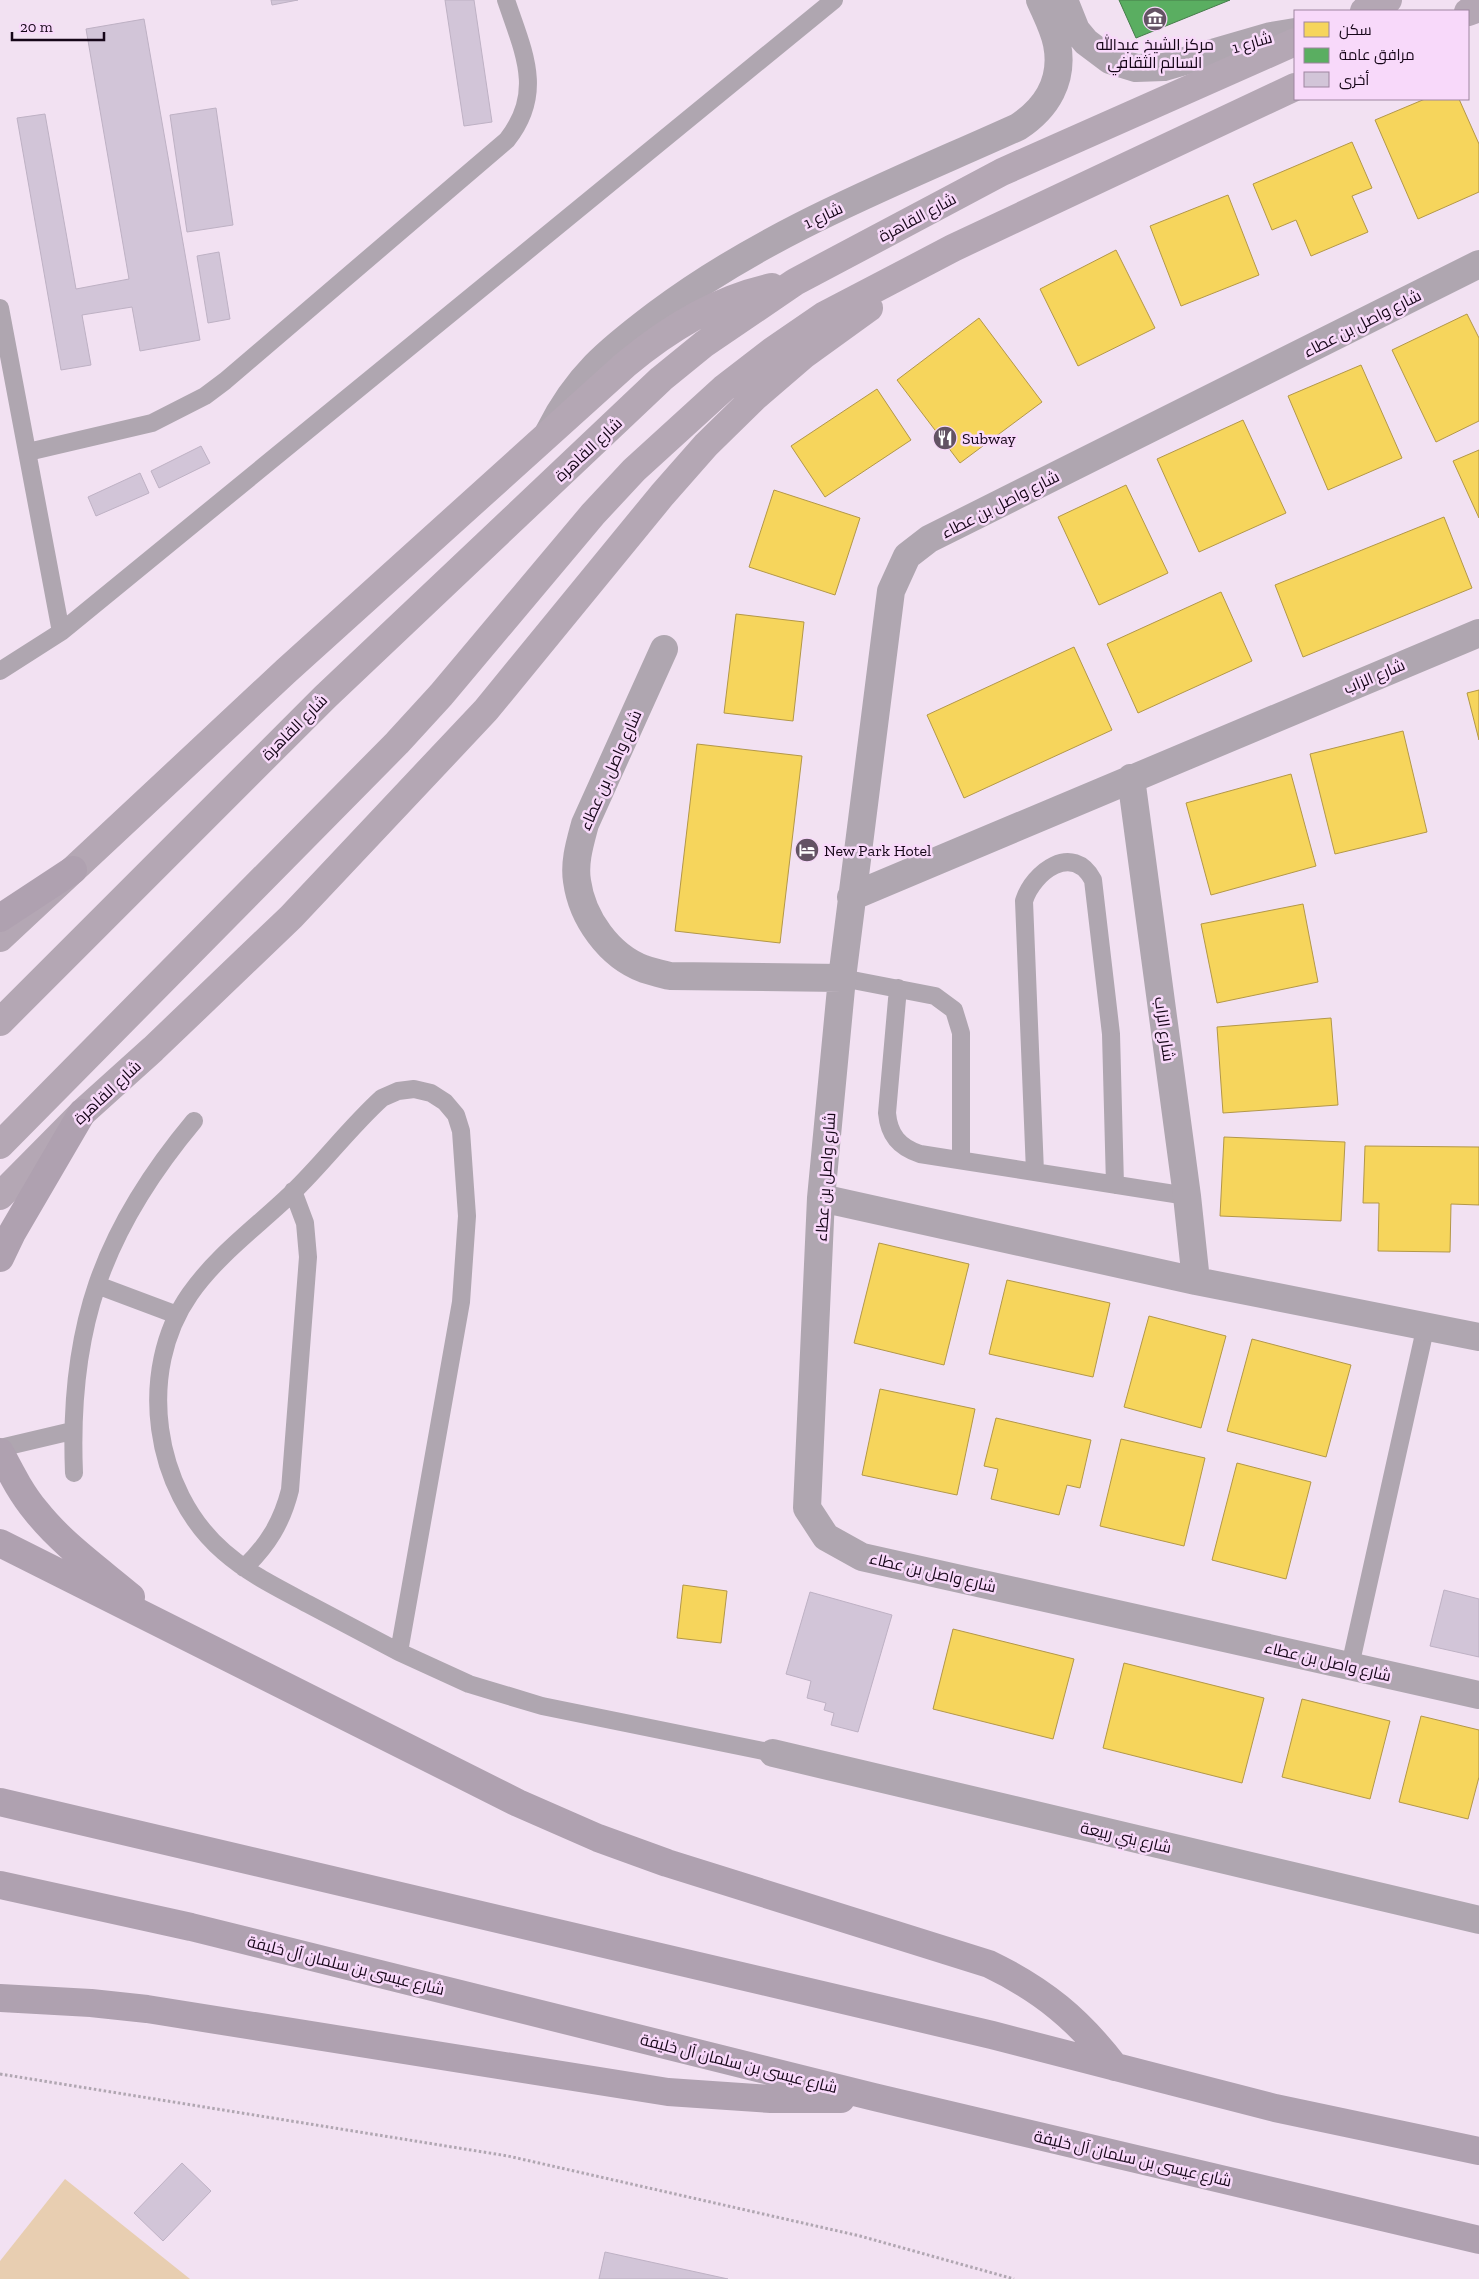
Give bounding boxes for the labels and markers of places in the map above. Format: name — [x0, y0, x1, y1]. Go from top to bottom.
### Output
museum icon: مركز الشيخ عبدالله السالم الثقافي — [1142, 6, 1168, 32]
place label: مركز الشيخ عبدالله السالم الثقافي — [1096, 34, 1214, 76]
restaurant icon: Subway — [932, 425, 958, 451]
place label: Subway — [962, 429, 1017, 448]
hotel icon: New Park Hotel — [794, 837, 820, 863]
place label: New Park Hotel — [824, 841, 931, 860]

